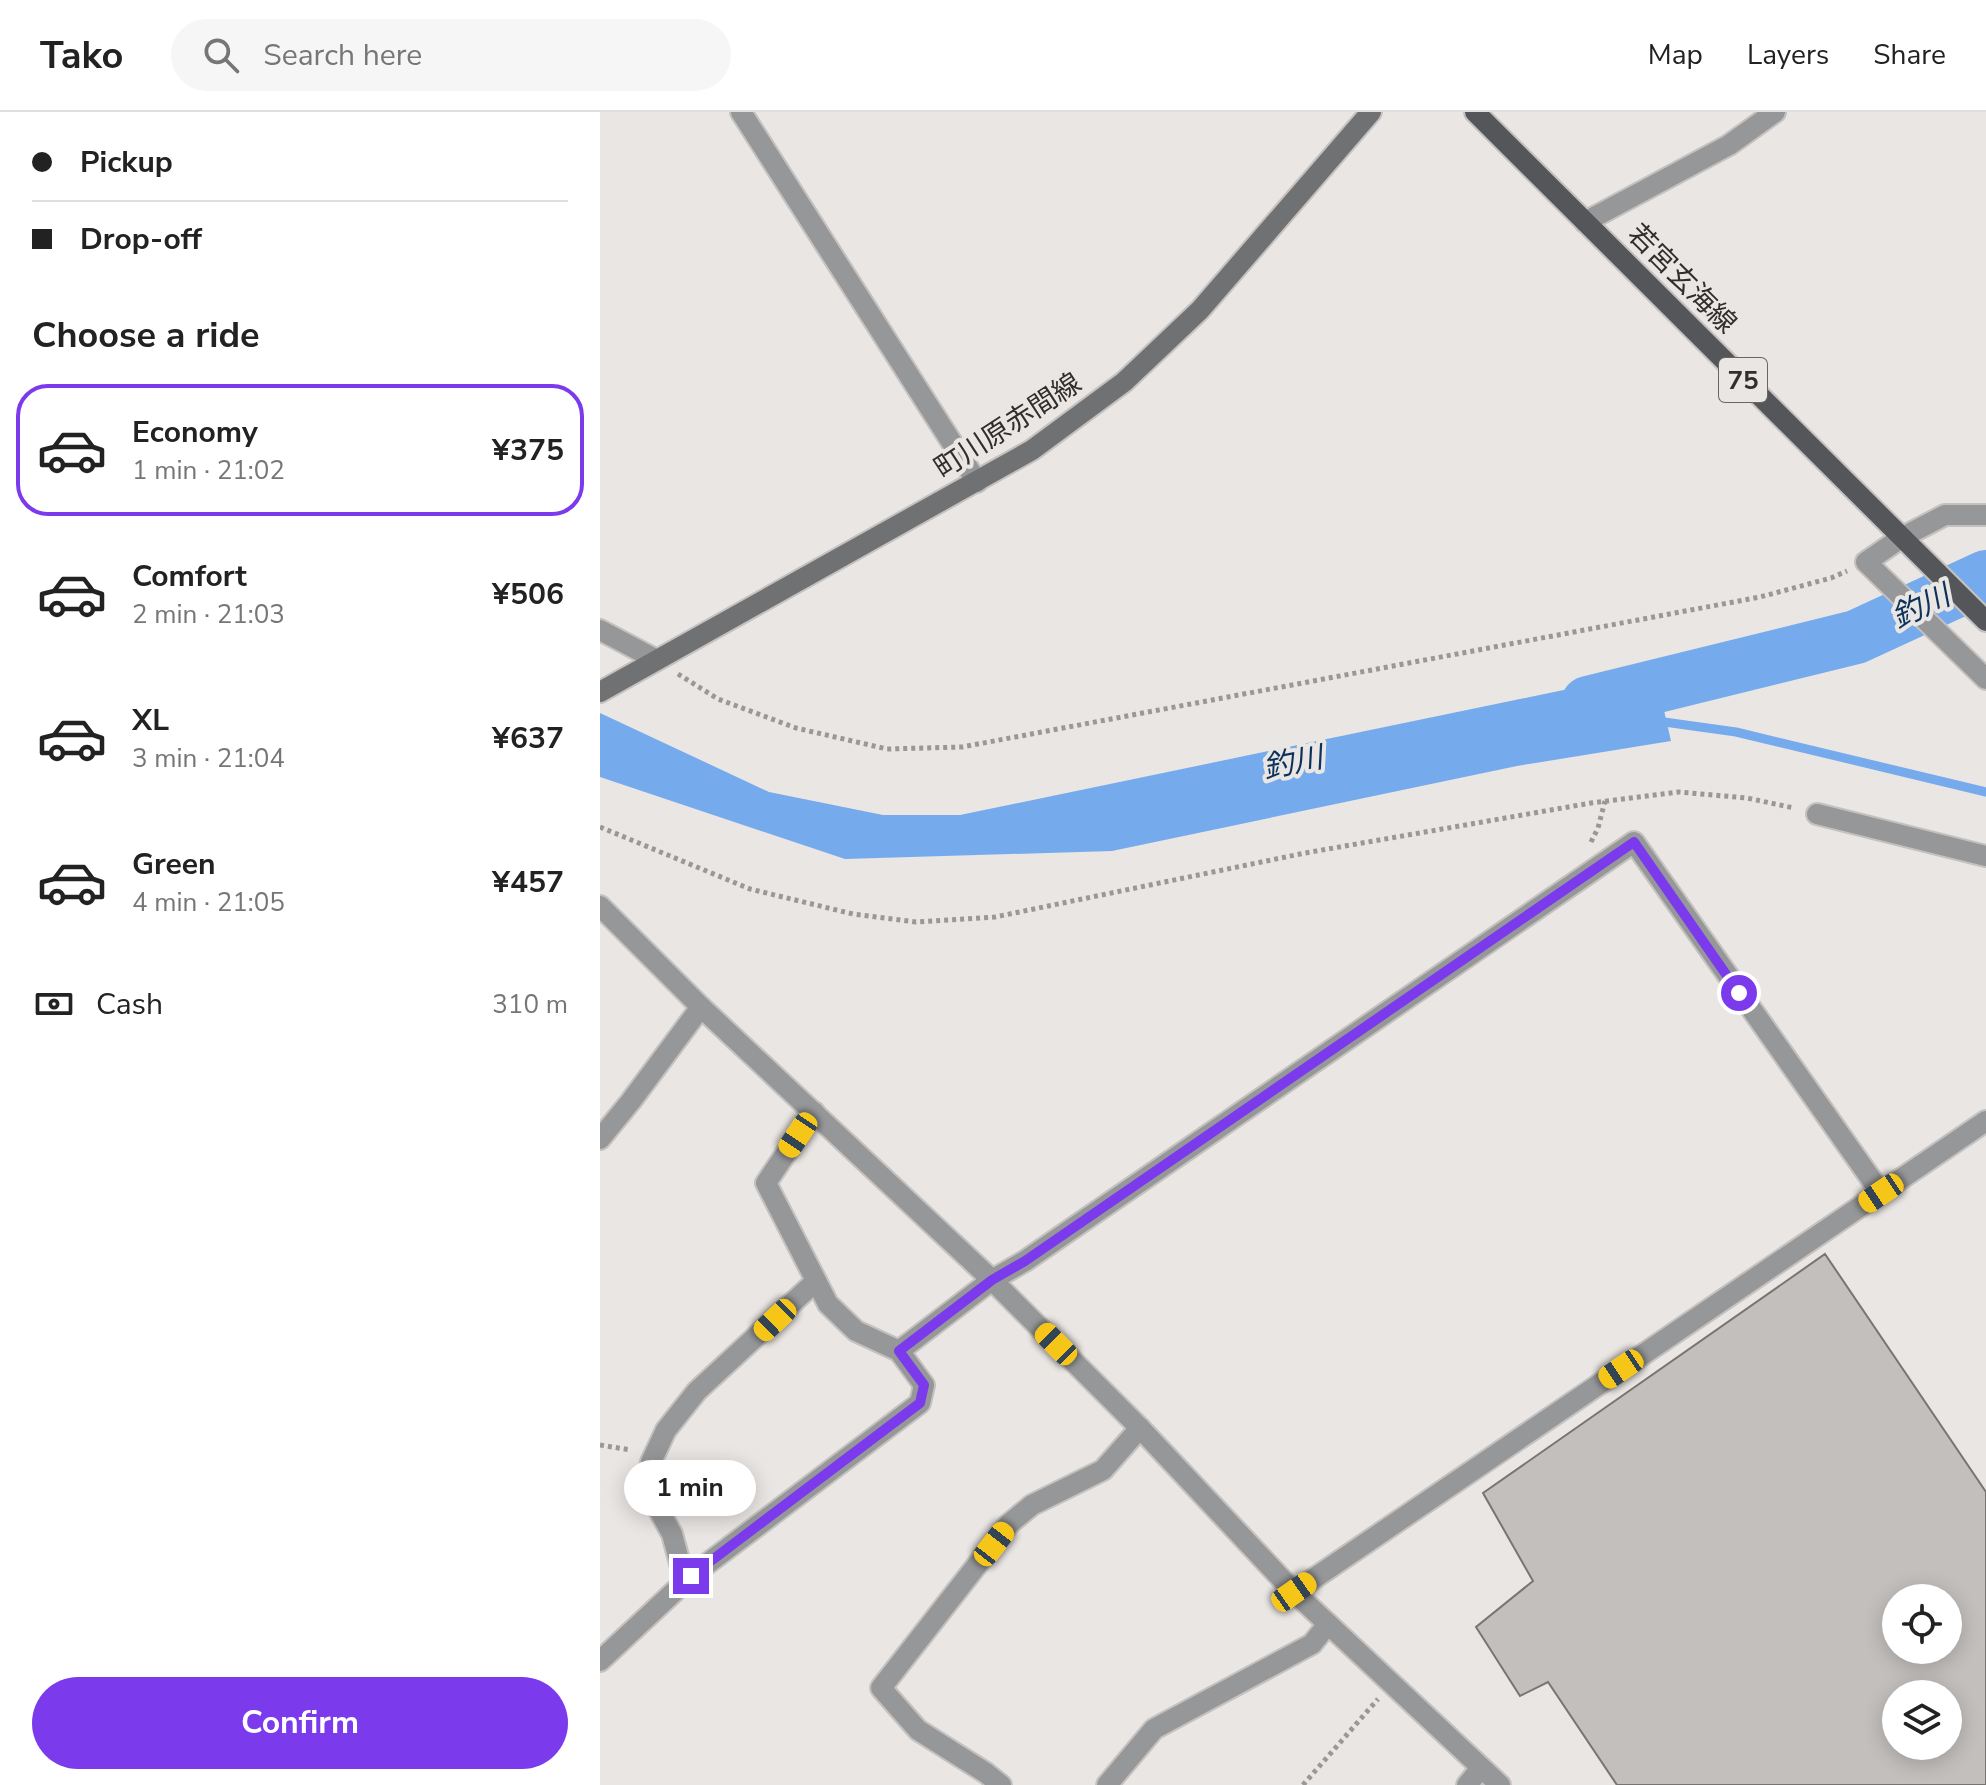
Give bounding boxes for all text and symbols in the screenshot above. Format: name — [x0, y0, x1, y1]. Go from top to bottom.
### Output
search box — [171, 19, 731, 91]
text: Tako — [40, 30, 123, 81]
icon: search — [199, 33, 243, 77]
text: Search here — [263, 35, 422, 76]
text: Map — [1648, 36, 1703, 74]
text: Layers — [1747, 36, 1829, 74]
text: Share — [1873, 36, 1946, 74]
text: Pickup — [80, 142, 173, 183]
street label: 若宮玄海線 — [1619, 216, 1745, 342]
text: Drop-off — [80, 219, 202, 260]
text: Choose a ride — [32, 311, 260, 360]
road number: 75 — [1719, 358, 1767, 402]
street label: 町川原赤間線 — [927, 364, 1089, 488]
text: Economy — [132, 412, 258, 453]
icon: car — [36, 414, 108, 486]
text: ¥375 — [492, 430, 564, 471]
text: 1 min · 21:02 — [132, 453, 285, 488]
text: Comfort — [132, 556, 247, 597]
icon: car — [36, 558, 108, 630]
text: ¥506 — [492, 574, 564, 615]
water label: 釣川 — [1885, 574, 1960, 638]
text: 2 min · 21:03 — [132, 597, 285, 632]
text: XL — [132, 700, 169, 741]
icon: car — [36, 702, 108, 774]
text: ¥637 — [492, 718, 564, 759]
water label: 釣川 — [1260, 737, 1329, 789]
text: 3 min · 21:04 — [132, 741, 285, 776]
text: Green — [132, 844, 216, 885]
icon: car — [36, 846, 108, 918]
text: ¥457 — [492, 862, 564, 903]
text: 4 min · 21:05 — [132, 885, 285, 920]
route start — [1721, 975, 1757, 1011]
icon: cash — [32, 982, 76, 1026]
text: Cash — [96, 984, 163, 1025]
text: 310 m — [492, 987, 568, 1022]
car — [775, 1108, 821, 1162]
car — [1854, 1170, 1908, 1216]
car — [749, 1295, 801, 1345]
car — [1031, 1319, 1081, 1369]
car — [1594, 1346, 1648, 1392]
callout: 1 min — [625, 1460, 757, 1516]
text: 1 min — [656, 1470, 724, 1505]
car — [970, 1518, 1018, 1570]
route end — [673, 1558, 709, 1594]
car — [1267, 1568, 1321, 1616]
map controls — [1882, 1584, 1962, 1760]
button: locate — [1882, 1584, 1962, 1664]
button: Confirm — [32, 1677, 568, 1769]
button: layers — [1882, 1680, 1962, 1760]

